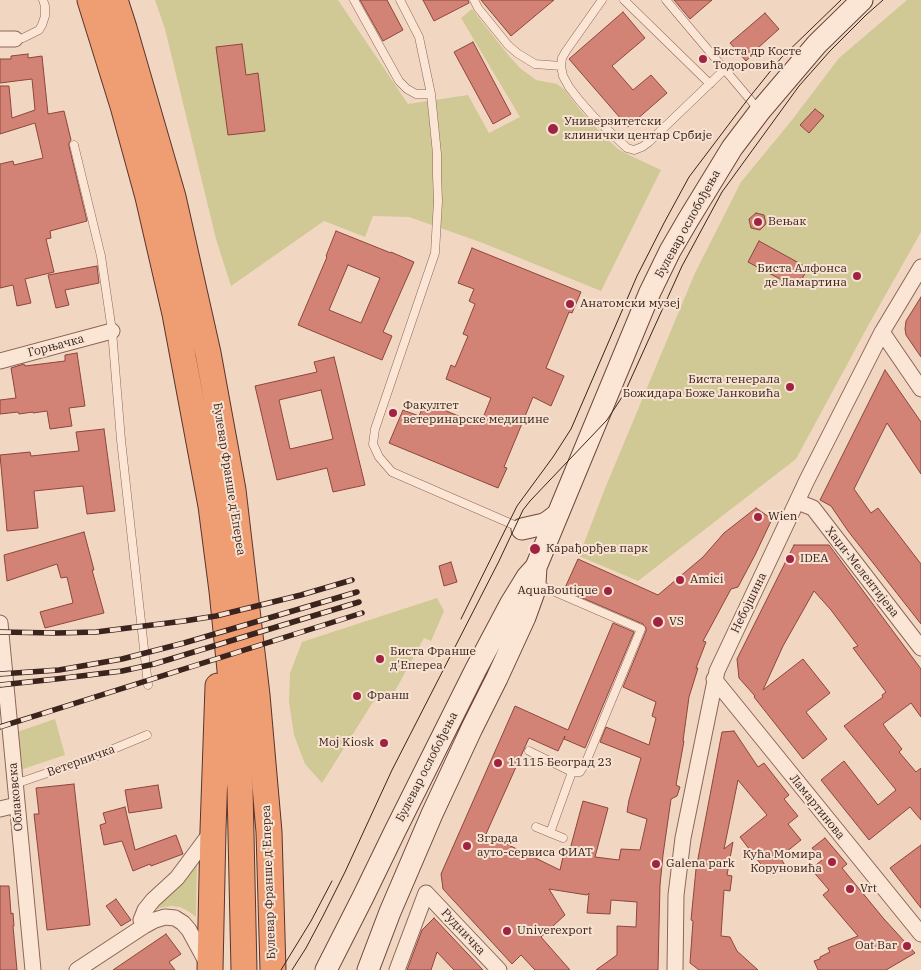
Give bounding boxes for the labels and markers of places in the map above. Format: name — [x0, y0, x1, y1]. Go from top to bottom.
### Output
place label: Биста др Косте Тодоровића — [713, 45, 801, 73]
marker: Биста др Косте Тодоровића — [697, 53, 709, 65]
place label: Универзитетски клинички центар Србије — [564, 115, 712, 143]
marker: Универзитетски клинички центар Србије — [546, 122, 560, 136]
place label: Вењак — [768, 215, 806, 229]
marker: Вењак — [752, 216, 764, 228]
place label: Биста Алфонса де Ламартина — [757, 262, 847, 290]
marker: Биста Алфонса де Ламартина — [851, 270, 863, 282]
place label: Анатомски музеј — [580, 297, 680, 311]
marker: Анатомски музеј — [564, 298, 576, 310]
place label: Биста генерала Божидара Боже Јанковића — [623, 373, 780, 401]
marker: Биста генерала Божидара Боже Јанковића — [784, 381, 796, 393]
place label: Факултет ветеринарске медицине — [403, 399, 549, 427]
marker: Факултет ветеринарске медицине — [387, 407, 399, 419]
place label: Wien — [768, 510, 797, 524]
marker: Wien — [752, 511, 764, 523]
marker: Карађорђев парк — [528, 542, 542, 556]
place label: Карађорђев парк — [546, 542, 648, 556]
place label: IDEA — [800, 552, 829, 566]
marker: IDEA — [784, 553, 796, 565]
place label: Amici — [690, 573, 723, 587]
marker: Amici — [674, 574, 686, 586]
place label: AquaBoutique — [517, 584, 598, 598]
marker: AquaBoutique — [602, 585, 614, 597]
marker: VS — [651, 615, 665, 629]
place label: VS — [669, 615, 684, 629]
place label: Биста Франше д'Епереа — [390, 645, 476, 673]
marker: Биста Франше д'Епереа — [374, 653, 386, 665]
place label: Франш — [367, 689, 409, 703]
marker: Франш — [351, 690, 363, 702]
place label: Moj Kiosk — [318, 736, 374, 750]
marker: Moj Kiosk — [378, 737, 390, 749]
place label: 11115 Београд 23 — [508, 756, 612, 770]
marker: 11115 Београд 23 — [492, 757, 504, 769]
place label: Зграда ауто-сервиса ФИАТ — [477, 832, 593, 860]
marker: Зграда ауто-сервиса ФИАТ — [461, 840, 473, 852]
place label: Кућа Момира Коруновића — [743, 848, 822, 876]
marker: Кућа Момира Коруновића — [826, 856, 838, 868]
place label: Galena park — [666, 857, 735, 871]
marker: Galena park — [650, 858, 662, 870]
place label: Vrt — [860, 882, 877, 896]
marker: Vrt — [844, 883, 856, 895]
place label: Univerexport — [517, 924, 592, 938]
marker: Univerexport — [501, 925, 513, 937]
place label: Oat Bar — [855, 939, 897, 953]
marker: Oat Bar — [901, 940, 913, 952]

